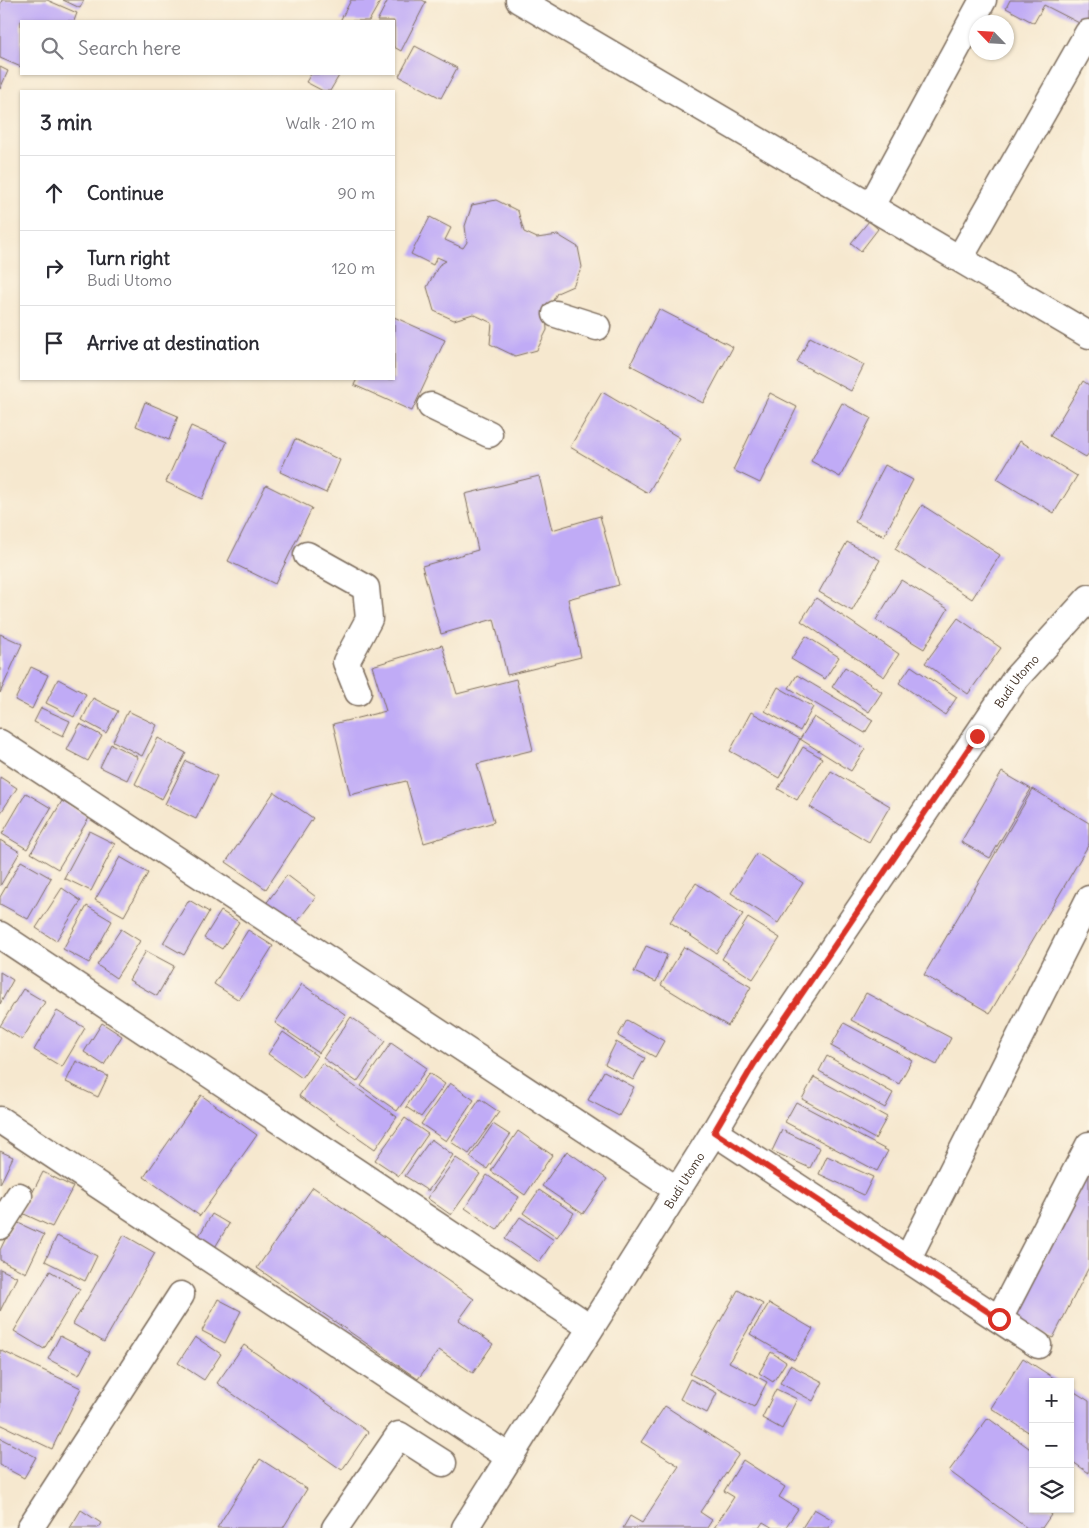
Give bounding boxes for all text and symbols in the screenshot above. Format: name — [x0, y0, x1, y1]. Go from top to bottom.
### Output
north arrow — [969, 15, 1014, 60]
search box — [20, 20, 395, 75]
icon: search — [38, 34, 66, 62]
text: Search here — [78, 36, 181, 60]
text: 3 min — [40, 109, 92, 136]
text: Walk · 210 m — [285, 113, 375, 133]
icon: ahead — [40, 179, 68, 207]
text: Continue — [87, 181, 164, 205]
text: 90 m — [337, 183, 375, 203]
text: Turn right — [87, 246, 170, 270]
icon: right — [40, 254, 68, 282]
text: 120 m — [332, 258, 375, 278]
text: Budi Utomo — [87, 270, 172, 290]
icon: arrive — [40, 329, 68, 357]
text: Arrive at destination — [87, 331, 260, 355]
street label: Budi Utomo — [991, 651, 1042, 710]
route end — [966, 725, 989, 748]
street label: Budi Utomo — [660, 1149, 707, 1211]
route start — [988, 1308, 1011, 1331]
map controls — [1029, 1378, 1074, 1513]
button: + — [1029, 1378, 1074, 1423]
button: − — [1029, 1423, 1074, 1468]
button: layers — [1029, 1468, 1074, 1513]

